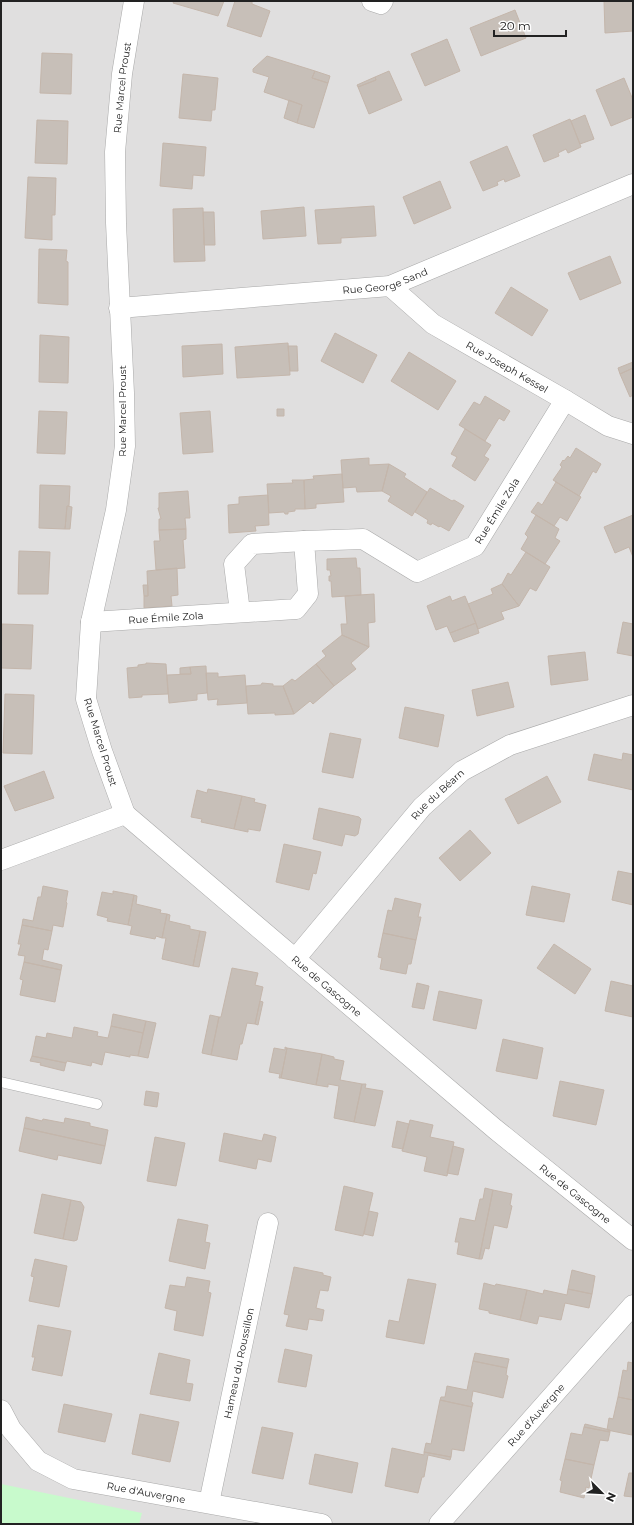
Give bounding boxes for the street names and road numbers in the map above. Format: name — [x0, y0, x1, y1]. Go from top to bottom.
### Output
street label: Rue Marcel Proust — [111, 41, 134, 134]
street label: Rue George Sand — [342, 265, 430, 297]
street label: Rue Joseph Kessel — [464, 338, 550, 396]
street label: Rue Marcel Proust — [116, 365, 129, 457]
street label: Rue Émile Zola — [472, 476, 522, 547]
street label: Rue Émile Zola — [128, 609, 204, 627]
street label: Rue Marcel Proust — [81, 696, 120, 788]
street label: Rue du Béarn — [408, 766, 467, 823]
street label: Rue de Gascogne — [289, 953, 364, 1020]
street label: Rue de Gascogne — [537, 1161, 613, 1227]
street label: Hameau du Roussillon — [221, 1306, 257, 1420]
street label: Rue d'Auvergne — [505, 1381, 567, 1449]
street label: Rue d'Auvergne — [106, 1479, 186, 1506]

